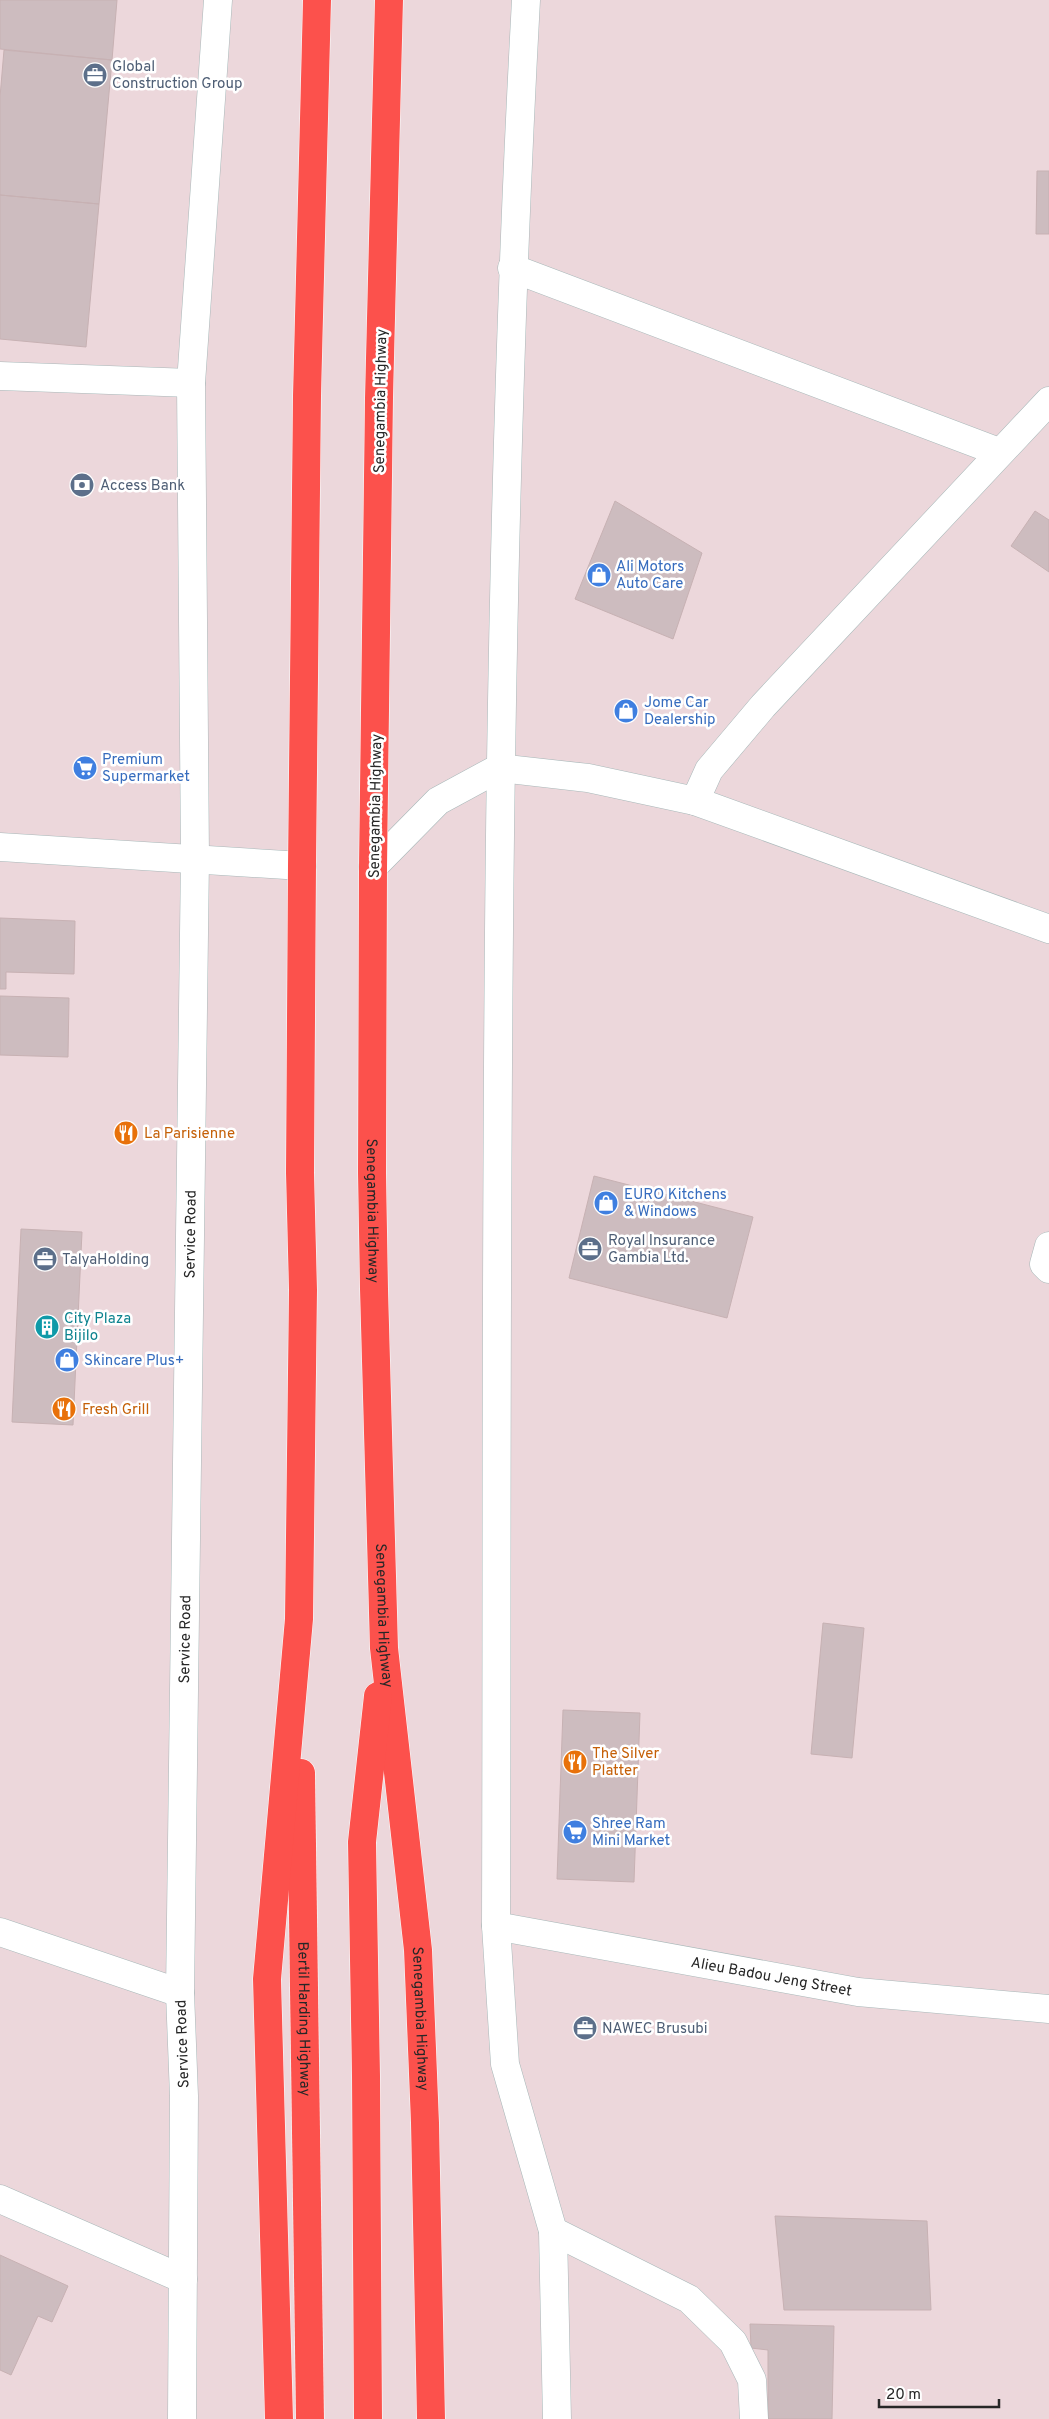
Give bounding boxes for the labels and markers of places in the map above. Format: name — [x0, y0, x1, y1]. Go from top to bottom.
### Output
place label: Global Construction Group — [112, 58, 243, 94]
office icon: Global Construction Group — [82, 62, 108, 88]
bank icon: Access Bank — [69, 472, 95, 498]
place label: Access Bank — [100, 477, 185, 496]
place label: Ali Motors Auto Care — [616, 558, 684, 594]
shop icon: Ali Motors Auto Care — [586, 562, 612, 588]
place label: Jome Car Dealership — [644, 694, 716, 730]
shop icon: Jome Car Dealership — [613, 698, 639, 724]
place label: Premium Supermarket — [102, 751, 190, 787]
supermarket icon: Premium Supermarket — [72, 755, 98, 781]
restaurant icon: La Parisienne — [113, 1120, 139, 1146]
place label: La Parisienne — [144, 1125, 235, 1144]
place label: EURO Kitchens & Windows — [624, 1186, 727, 1222]
shop icon: EURO Kitchens & Windows — [593, 1190, 619, 1216]
place label: Royal Insurance Gambia Ltd. — [608, 1232, 715, 1268]
office icon: Royal Insurance Gambia Ltd. — [577, 1236, 603, 1262]
office icon: TalyaHolding — [32, 1246, 58, 1272]
place label: TalyaHolding — [62, 1251, 149, 1270]
place label: City Plaza Bijilo — [64, 1310, 131, 1346]
building icon: City Plaza Bijilo — [34, 1314, 60, 1340]
shop icon: Skincare Plus+ — [54, 1347, 80, 1373]
place label: Skincare Plus+ — [84, 1352, 184, 1371]
restaurant icon: Fresh Grill — [51, 1396, 77, 1422]
place label: Fresh Grill — [82, 1401, 149, 1420]
place label: The Silver Platter — [592, 1745, 660, 1781]
restaurant icon: The Silver Platter — [562, 1749, 588, 1775]
place label: Shree Ram Mini Market — [592, 1815, 670, 1851]
supermarket icon: Shree Ram Mini Market — [562, 1819, 588, 1845]
office icon: NAWEC Brusubi — [572, 2015, 598, 2041]
place label: NAWEC Brusubi — [602, 2020, 708, 2039]

